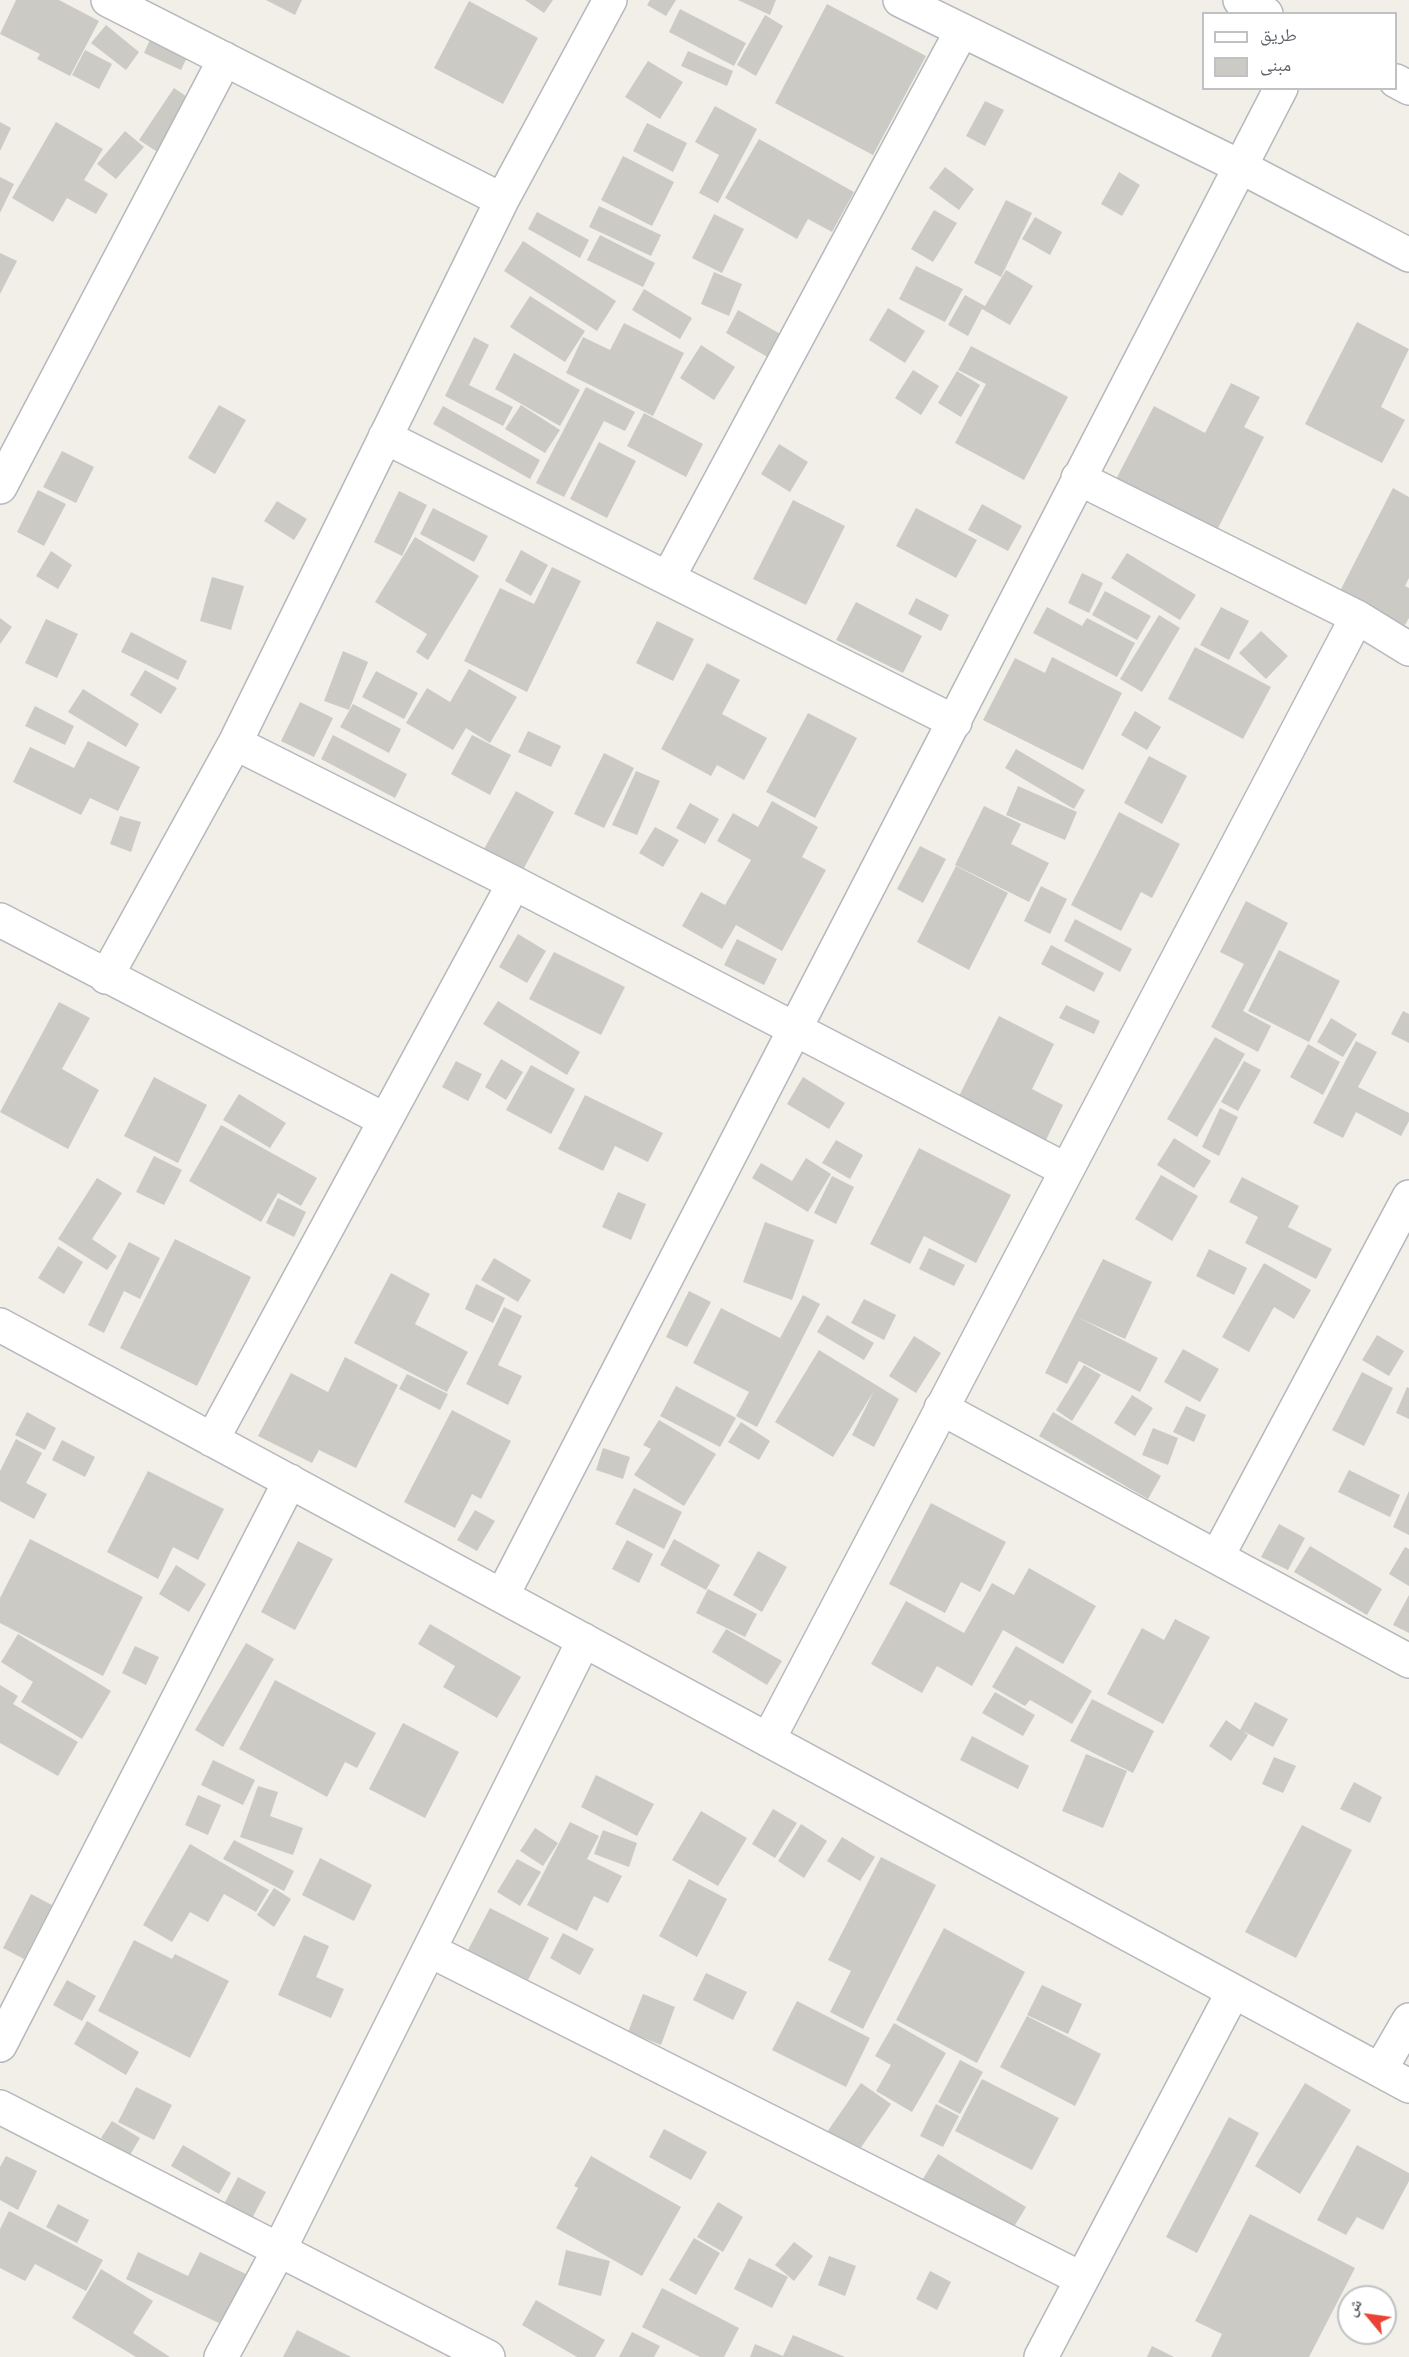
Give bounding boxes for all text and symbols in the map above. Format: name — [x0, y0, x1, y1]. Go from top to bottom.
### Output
legend — [1202, 12, 1397, 90]
text: طريق — [1260, 22, 1297, 46]
text: مبنى — [1260, 52, 1291, 76]
north arrow — [1337, 2285, 1397, 2345]
text: ش — [1339, 2294, 1367, 2320]

